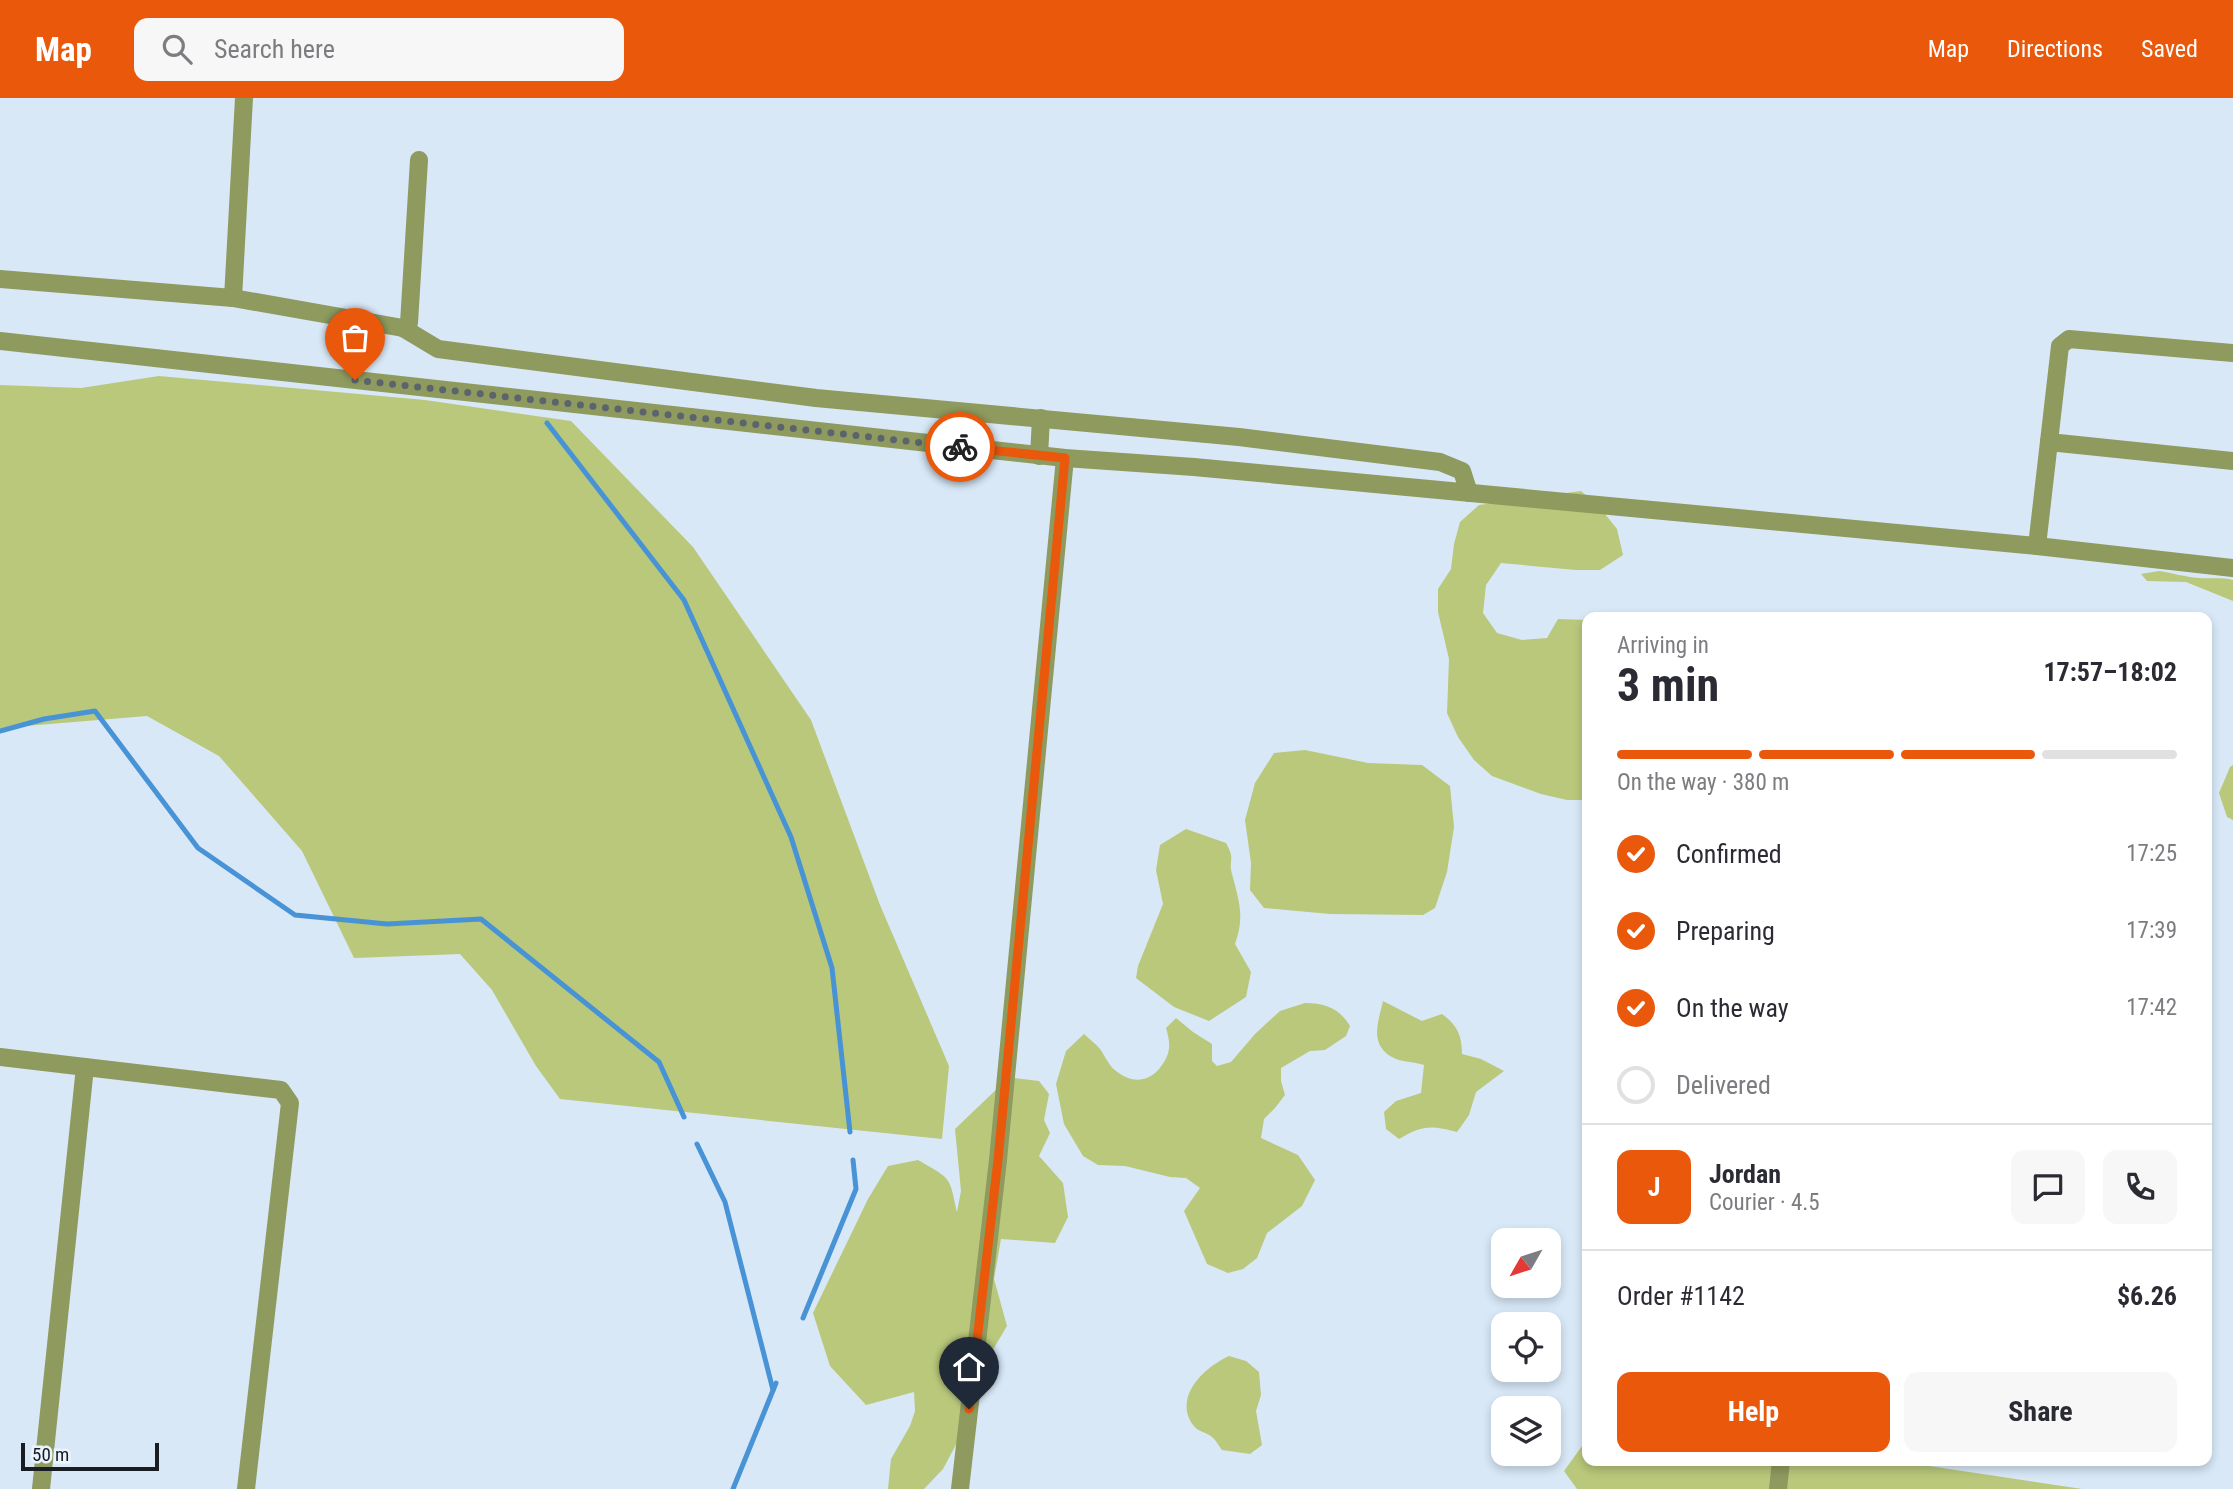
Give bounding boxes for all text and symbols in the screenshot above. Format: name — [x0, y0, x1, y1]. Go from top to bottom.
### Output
search box — [134, 18, 624, 81]
text: Map — [35, 30, 92, 69]
icon: search — [158, 30, 196, 68]
text: Search here — [214, 34, 335, 64]
text: Map — [1928, 35, 1969, 63]
text: Directions — [2007, 35, 2103, 63]
text: Saved — [2141, 35, 2198, 63]
pin — [325, 308, 385, 380]
icon: bag — [336, 319, 374, 357]
courier — [925, 412, 995, 482]
icon: bike — [941, 428, 979, 466]
text: Arriving in — [1617, 632, 1709, 659]
text: 17:57–18:02 — [2043, 657, 2177, 687]
text: 3 min — [1617, 658, 1719, 712]
text: On the way · 380 m — [1617, 769, 1789, 796]
icon: check — [1617, 835, 1655, 873]
text: Confirmed — [1676, 839, 1782, 869]
text: 17:25 — [2126, 840, 2177, 867]
icon: check — [1617, 912, 1655, 950]
text: Preparing — [1676, 916, 1775, 946]
text: 17:39 — [2126, 917, 2177, 944]
icon: check — [1617, 989, 1655, 1027]
text: On the way — [1676, 993, 1789, 1023]
text: 17:42 — [2126, 994, 2177, 1021]
text: Delivered — [1676, 1070, 1771, 1100]
button: chat — [2011, 1150, 2085, 1224]
button: phone — [2103, 1150, 2177, 1224]
text: Jordan — [1709, 1159, 1781, 1189]
text: J — [1648, 1172, 1660, 1202]
text: Courier · 4.5 — [1709, 1189, 1820, 1216]
north arrow — [1491, 1228, 1561, 1298]
map controls — [1491, 1228, 1561, 1466]
text: Order #1142 — [1617, 1281, 1745, 1311]
text: $6.26 — [2117, 1281, 2177, 1311]
button: locate — [1491, 1312, 1561, 1382]
pin — [939, 1337, 999, 1409]
icon: home — [950, 1348, 988, 1386]
button: Help — [1617, 1372, 1890, 1452]
button: Share — [1904, 1372, 2177, 1452]
button: layers — [1491, 1396, 1561, 1466]
scale bar — [21, 1440, 159, 1472]
text: 50 m — [32, 1443, 69, 1466]

